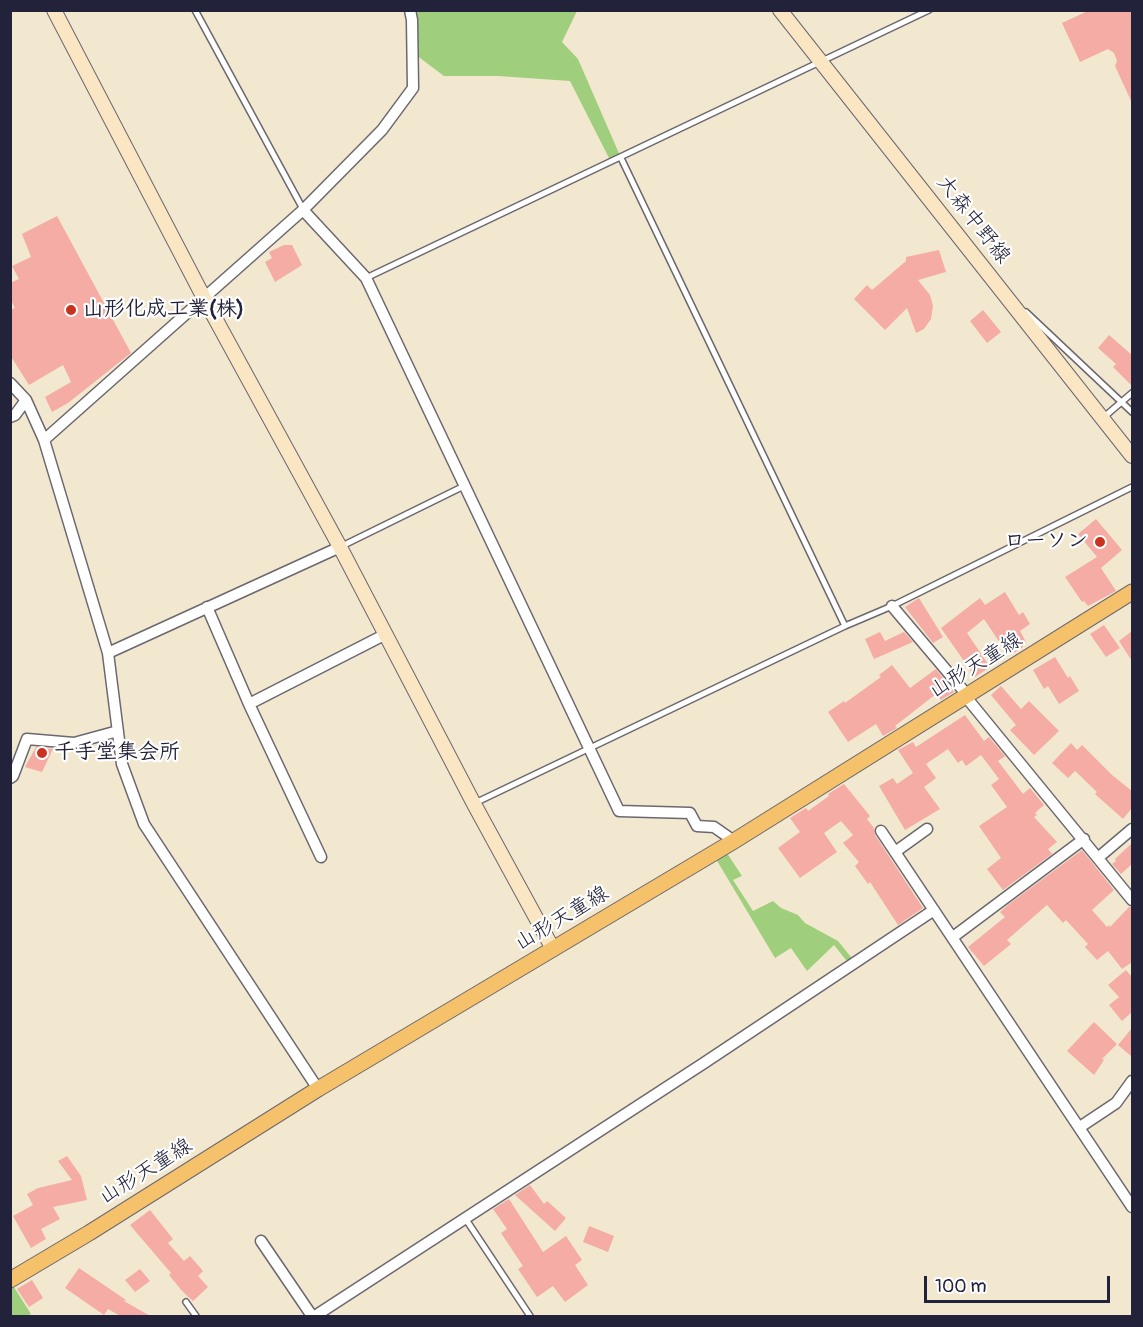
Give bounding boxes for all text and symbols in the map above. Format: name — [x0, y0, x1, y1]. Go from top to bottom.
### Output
street label: 大森中野線 — [931, 171, 1015, 269]
place label: 山形化成工業(株) — [83, 297, 244, 323]
marker: 山形化成工業(株) — [64, 303, 78, 317]
place label: ローソン — [1004, 529, 1088, 555]
marker: ローソン — [1093, 535, 1107, 549]
street label: 山形天童線 — [925, 627, 1027, 705]
place label: 千手堂集会所 — [54, 740, 180, 766]
marker: 千手堂集会所 — [35, 746, 49, 760]
street label: 山形天童線 — [511, 881, 613, 957]
street label: 山形天童線 — [95, 1133, 197, 1211]
scale bar — [927, 1264, 1113, 1302]
text: 100 m — [935, 1275, 987, 1298]

